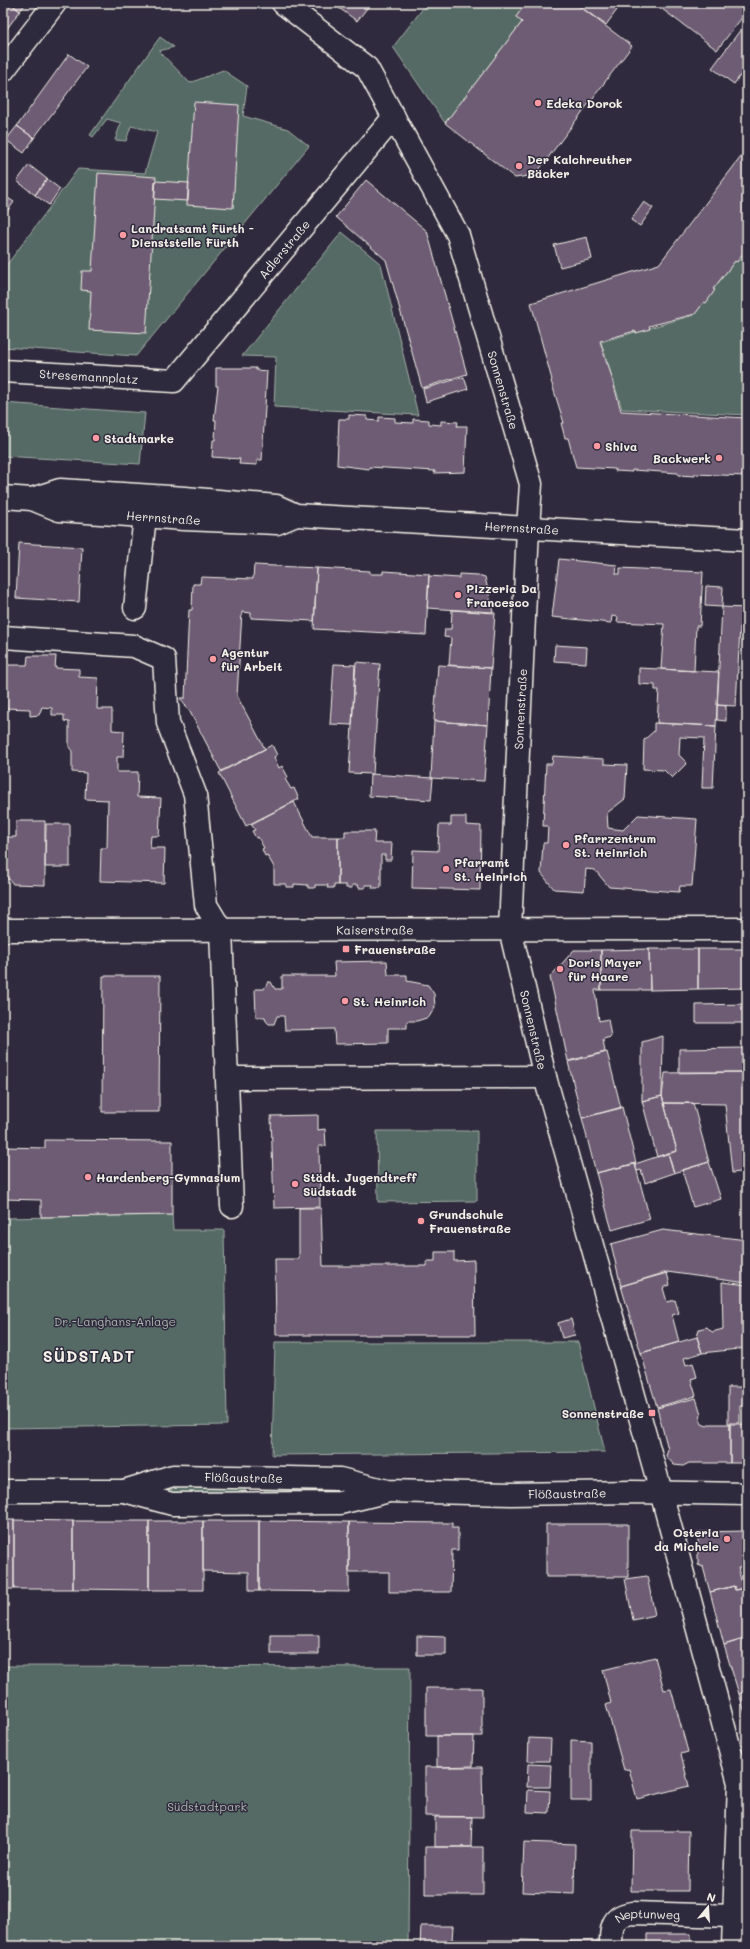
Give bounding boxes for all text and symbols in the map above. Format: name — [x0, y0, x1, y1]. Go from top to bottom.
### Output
place label: Edeka Dorok — [546, 95, 622, 111]
marker: Edeka Dorok — [533, 98, 543, 108]
place label: Der Kalchreuther Bäcker — [527, 151, 632, 181]
marker: Der Kalchreuther Bäcker — [514, 161, 524, 171]
street label: Adlerstraße — [255, 216, 313, 282]
place label: Landratsamt Fürth - Dienststelle Fürth — [131, 220, 254, 250]
marker: Landratsamt Fürth - Dienststelle Fürth — [118, 230, 128, 240]
street label: Sonnenstraße — [484, 349, 523, 431]
street label: Stresemannplatz — [39, 365, 139, 387]
place label: Stadtmarke — [104, 430, 174, 446]
marker: Stadtmarke — [91, 433, 101, 443]
place label: Shiva — [605, 438, 637, 454]
marker: Shiva — [592, 441, 602, 451]
place label: Backwerk — [653, 450, 711, 466]
marker: Backwerk — [714, 453, 724, 463]
street label: Herrnstraße — [126, 507, 201, 528]
street label: Herrnstraße — [484, 517, 559, 538]
place label: Pizzeria Da Francesco — [466, 580, 537, 610]
marker: Pizzeria Da Francesco — [453, 590, 463, 600]
place label: Agentur für Arbeit — [221, 644, 282, 674]
marker: Agentur für Arbeit — [208, 654, 218, 664]
street label: Sonnenstraße — [510, 668, 530, 750]
place label: Pfarrzentrum St. Heinrich — [574, 830, 656, 860]
marker: Pfarrzentrum St. Heinrich — [561, 840, 571, 850]
place label: Pfarramt St. Heinrich — [454, 854, 527, 884]
marker: Pfarramt St. Heinrich — [441, 864, 451, 874]
street label: Kaiserstraße — [336, 921, 414, 938]
place label: Frauenstraße — [354, 941, 436, 957]
marker: Frauenstraße — [341, 944, 351, 954]
place label: Doris Mayer für Haare — [568, 954, 642, 984]
marker: Doris Mayer für Haare — [555, 964, 565, 974]
street label: Sonnenstraße — [517, 989, 551, 1071]
place label: St. Heinrich — [353, 993, 426, 1009]
marker: St. Heinrich — [340, 996, 350, 1006]
place label: Hardenberg-Gymnasium — [96, 1169, 240, 1185]
place label: Städt. Jugendtreff Südstadt — [303, 1169, 418, 1199]
marker: Hardenberg-Gymnasium — [83, 1172, 93, 1182]
marker: Städt. Jugendtreff Südstadt — [290, 1179, 300, 1189]
place label: Grundschule Frauenstraße — [429, 1206, 511, 1236]
marker: Grundschule Frauenstraße — [416, 1216, 426, 1226]
park label: Dr.-Langhans-Anlage — [54, 1313, 176, 1329]
district label: SÜDSTADT — [43, 1345, 135, 1366]
place label: Sonnenstraße — [562, 1405, 644, 1421]
marker: Sonnenstraße — [647, 1408, 657, 1418]
street label: Flößaustraße — [204, 1469, 283, 1486]
street label: Flößaustraße — [528, 1484, 606, 1502]
place label: Osteria da Michele — [654, 1524, 719, 1554]
marker: Osteria da Michele — [722, 1534, 732, 1544]
park label: Südstadtpark — [167, 1798, 247, 1814]
north arrow — [688, 1887, 728, 1927]
text: N — [705, 1889, 718, 1905]
street label: Neptunweg — [611, 1905, 681, 1926]

